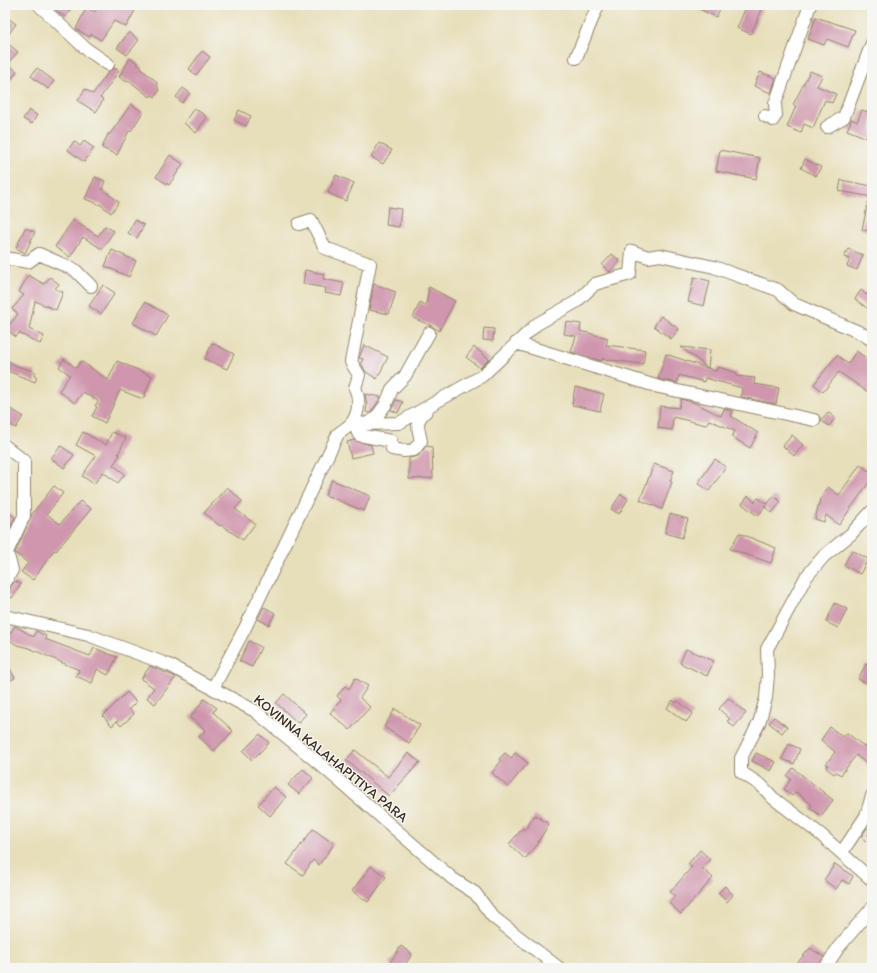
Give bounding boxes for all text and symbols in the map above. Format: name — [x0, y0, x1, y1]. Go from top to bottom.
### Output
street label: KOVINNA KALAHAPITIYA PARA — [250, 691, 411, 826]

